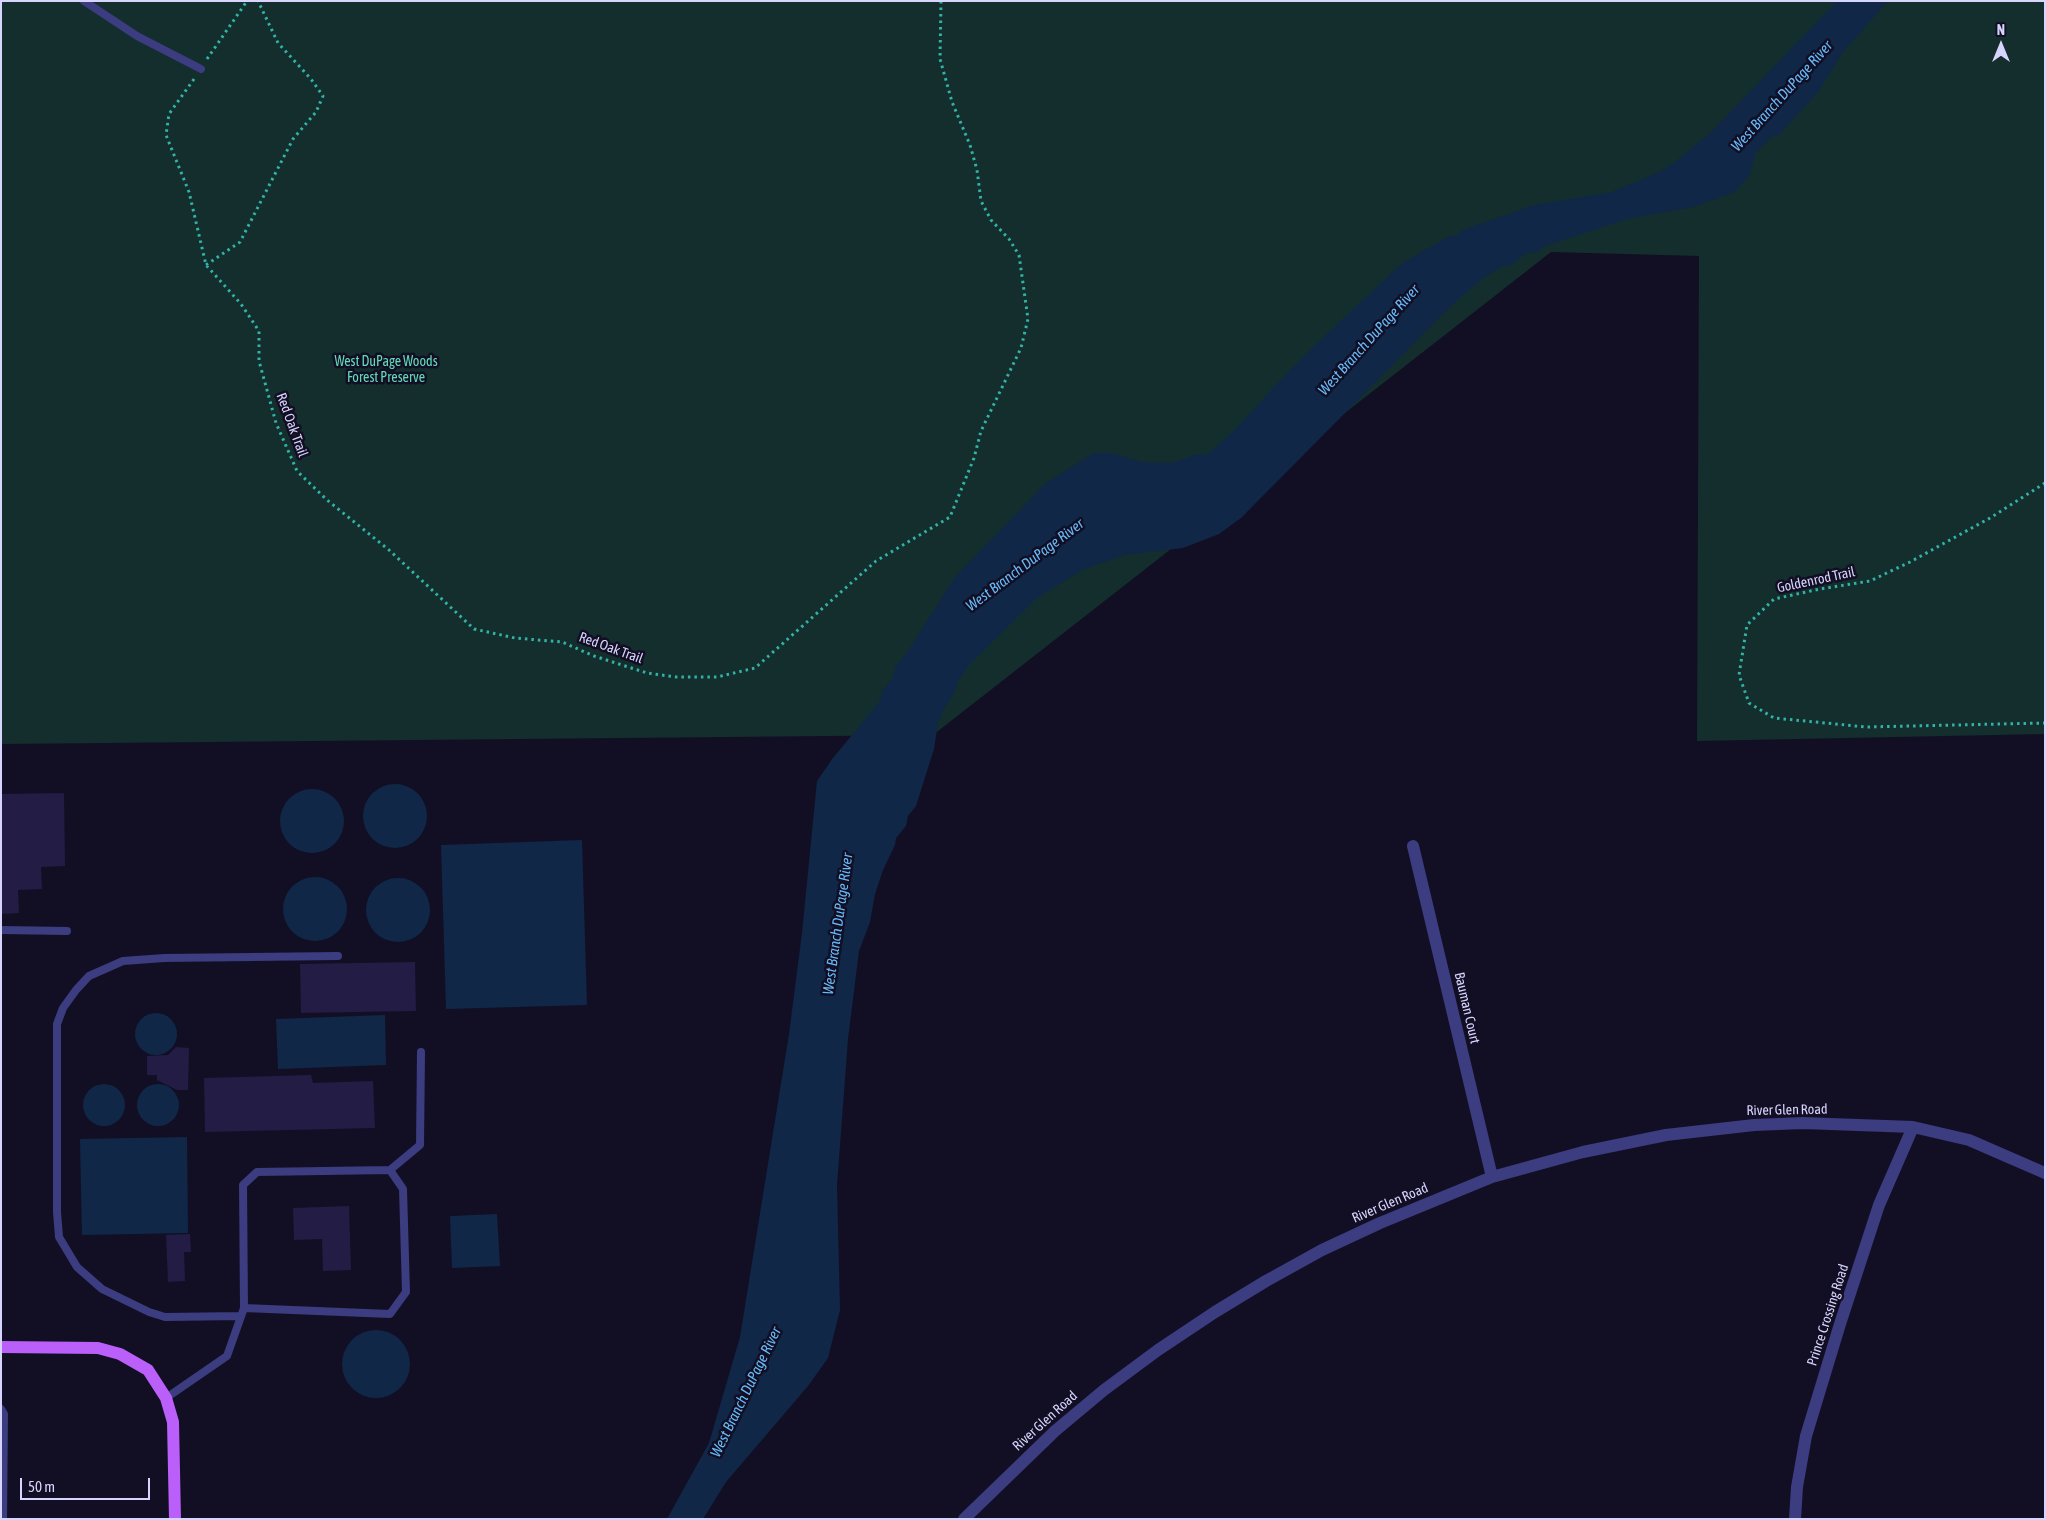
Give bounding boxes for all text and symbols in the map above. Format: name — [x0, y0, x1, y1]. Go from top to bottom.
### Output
north arrow — [1976, 20, 2026, 70]
text: N — [1997, 22, 2005, 38]
water label: West Branch DuPage River — [1728, 37, 1836, 155]
water label: West Branch DuPage River — [1315, 281, 1423, 399]
park label: West DuPage Woods Forest Preserve — [334, 354, 438, 387]
street label: Red Oak Trail — [273, 391, 311, 459]
water label: West Branch DuPage River — [963, 515, 1087, 615]
street label: Goldenrod Trail — [1776, 564, 1856, 596]
street label: Red Oak Trail — [577, 629, 645, 667]
water label: West Branch DuPage River — [819, 852, 857, 996]
street label: Bauman Court — [1451, 971, 1483, 1045]
street label: River Glen Road — [1746, 1101, 1828, 1119]
street label: River Glen Road — [1349, 1179, 1431, 1227]
street label: Prince Crossing Road — [1804, 1262, 1852, 1368]
water label: West Branch DuPage River — [707, 1324, 785, 1460]
street label: River Glen Road — [1009, 1388, 1081, 1454]
scale bar — [22, 1468, 152, 1500]
text: 50 m — [28, 1478, 55, 1495]

